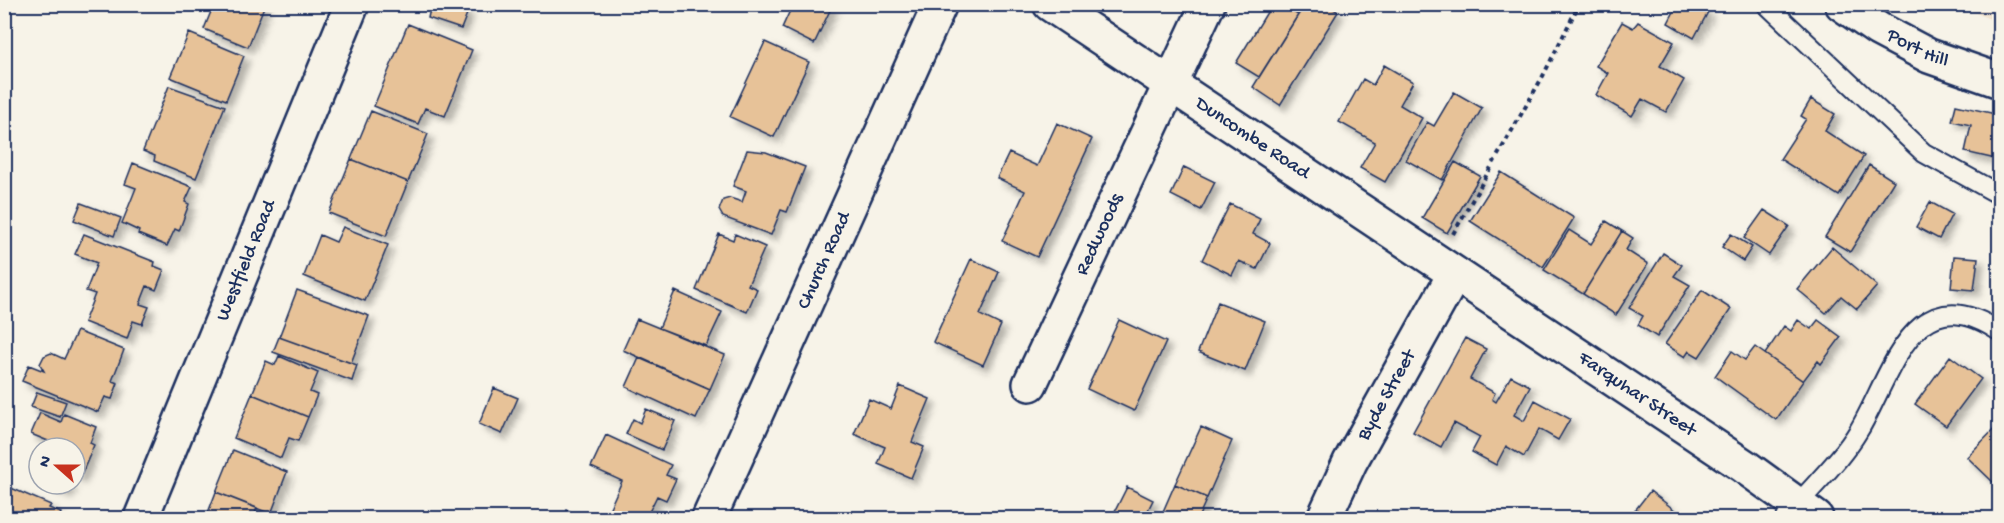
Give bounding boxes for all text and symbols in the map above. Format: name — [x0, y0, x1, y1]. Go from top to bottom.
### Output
street label: Port Hill — [1882, 24, 1951, 73]
street label: Duncombe Road — [1189, 91, 1316, 186]
street label: Redwoods — [1071, 189, 1129, 279]
street label: Westfield Road — [212, 195, 282, 325]
street label: Church Road — [793, 207, 857, 313]
street label: Byde Street — [1352, 344, 1422, 446]
street label: Farquhar Street — [1573, 347, 1702, 443]
north arrow — [27, 436, 87, 496]
text: N — [36, 453, 57, 470]

